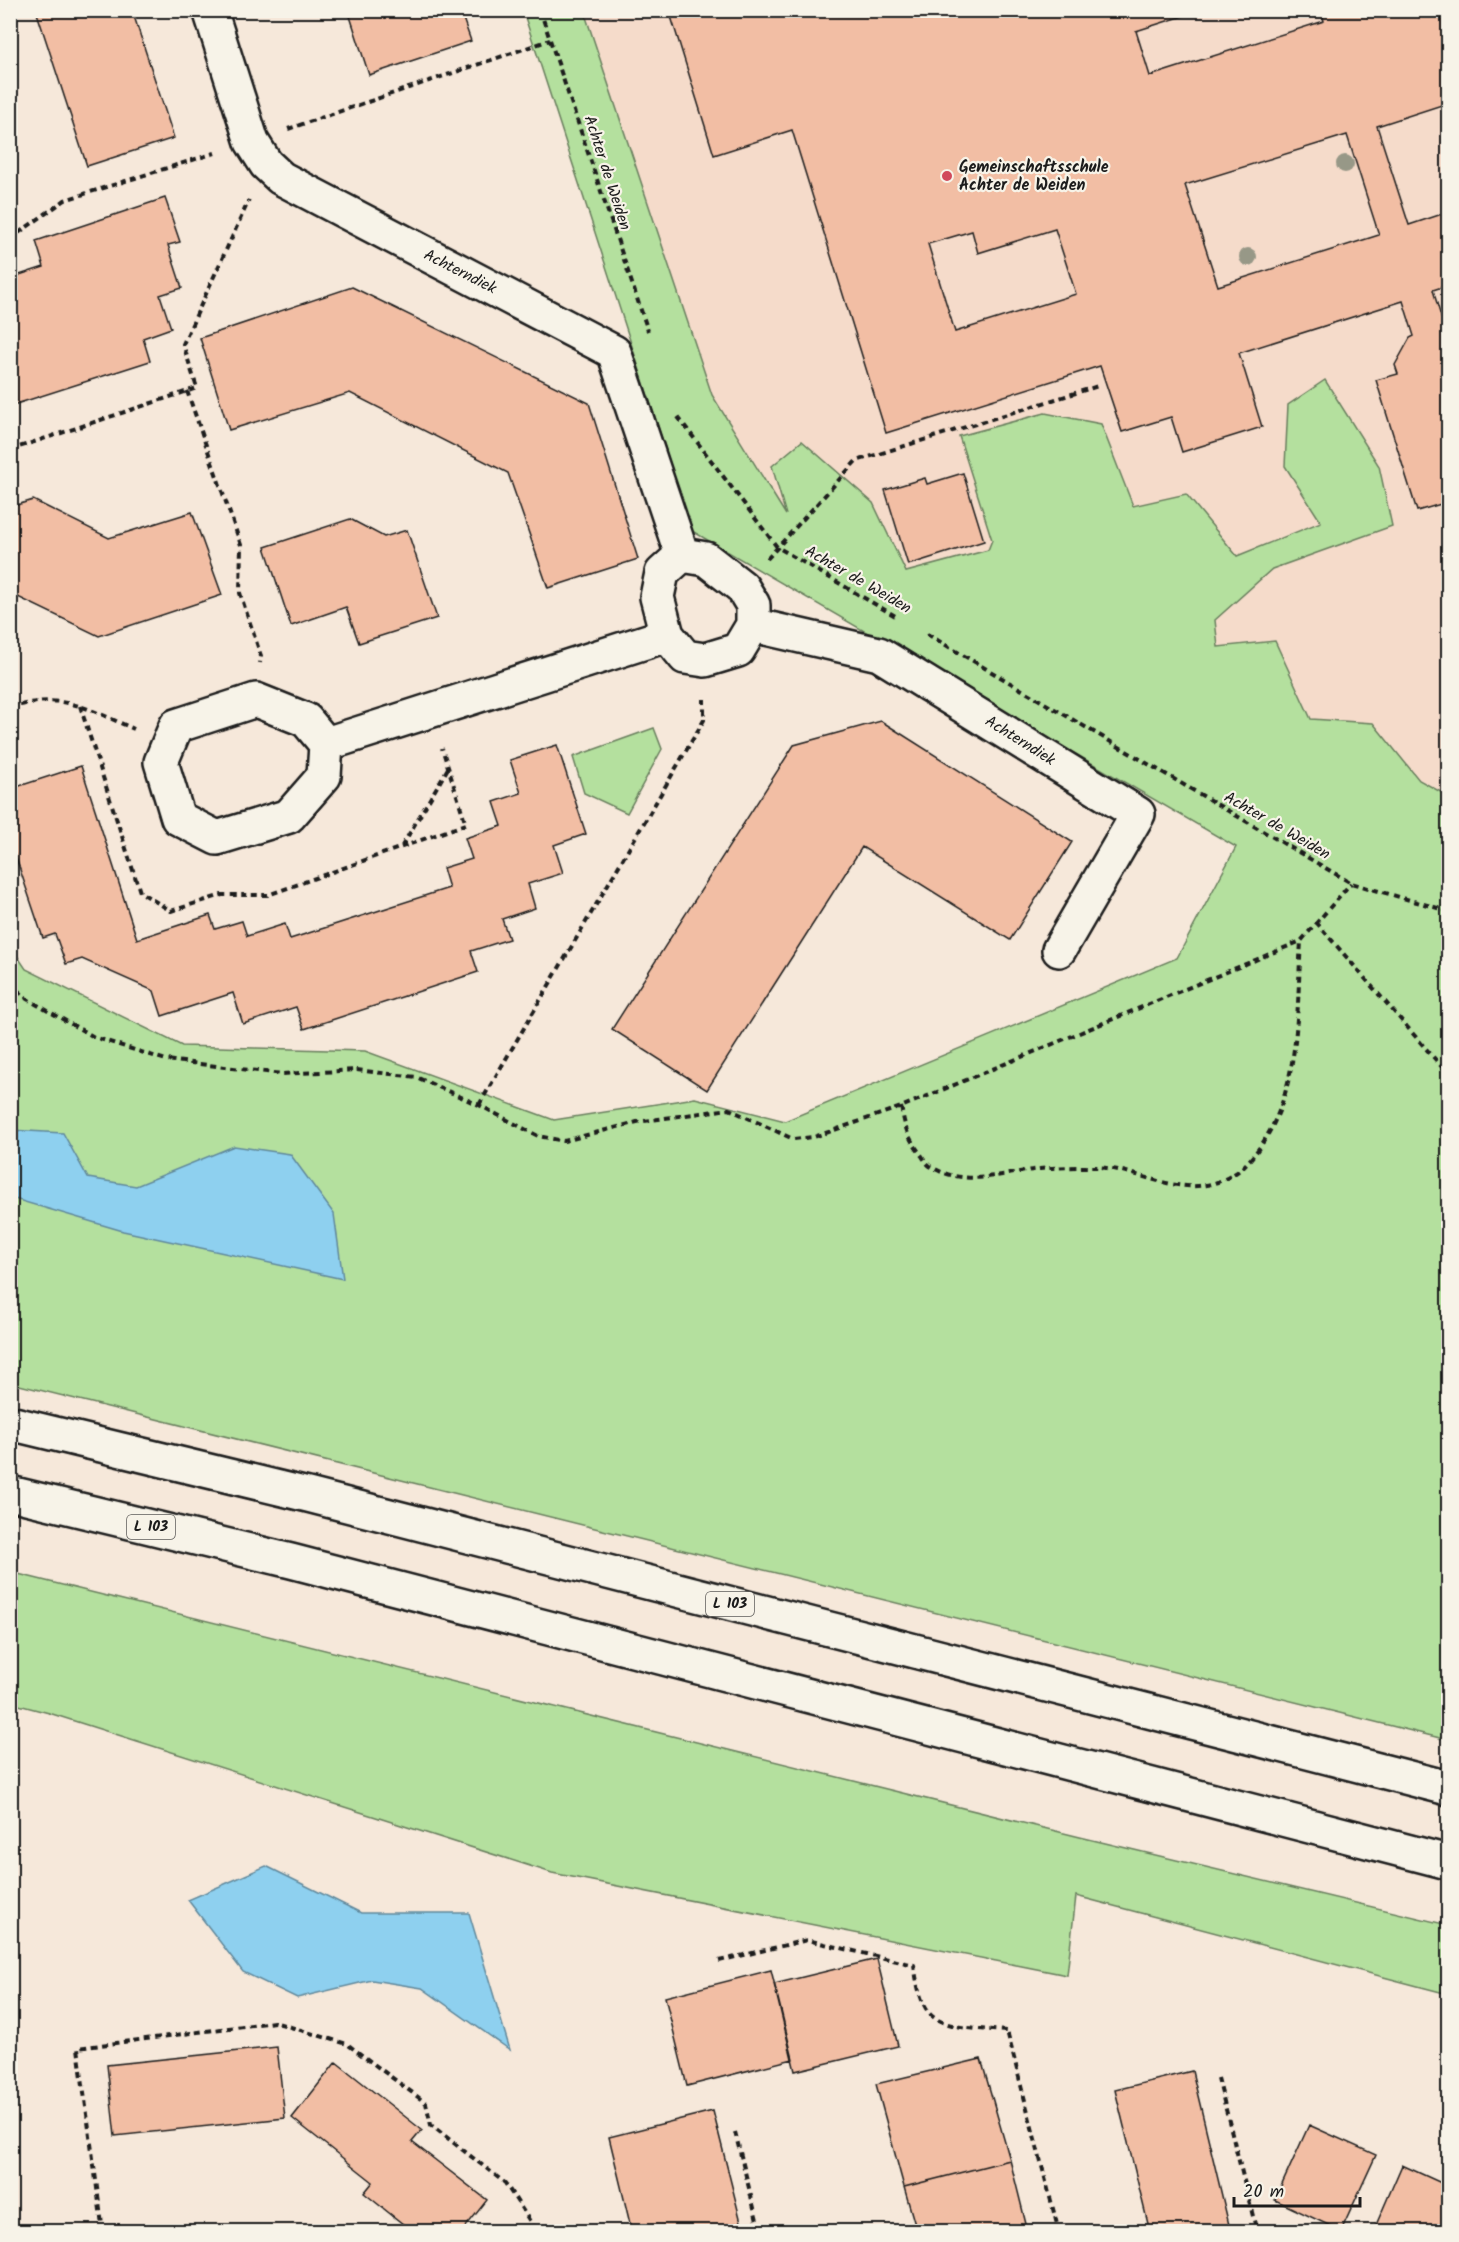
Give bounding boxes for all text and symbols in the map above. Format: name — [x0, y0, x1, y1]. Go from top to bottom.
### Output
street label: Achter de Weiden — [577, 112, 637, 234]
place label: Gemeinschaftsschule Achter de Weiden — [959, 155, 1109, 198]
marker: Gemeinschaftsschule Achter de Weiden — [940, 169, 954, 183]
street label: Achterndiek — [419, 243, 501, 301]
street label: Achter de Weiden — [800, 539, 916, 621]
street label: Achterndiek — [980, 709, 1061, 773]
street label: Achter de Weiden — [1219, 785, 1335, 867]
road number: L 103 — [127, 1515, 175, 1539]
road number: L 103 — [706, 1592, 754, 1616]
scale bar — [1234, 2170, 1360, 2208]
text: 20 m — [1243, 2178, 1284, 2207]

